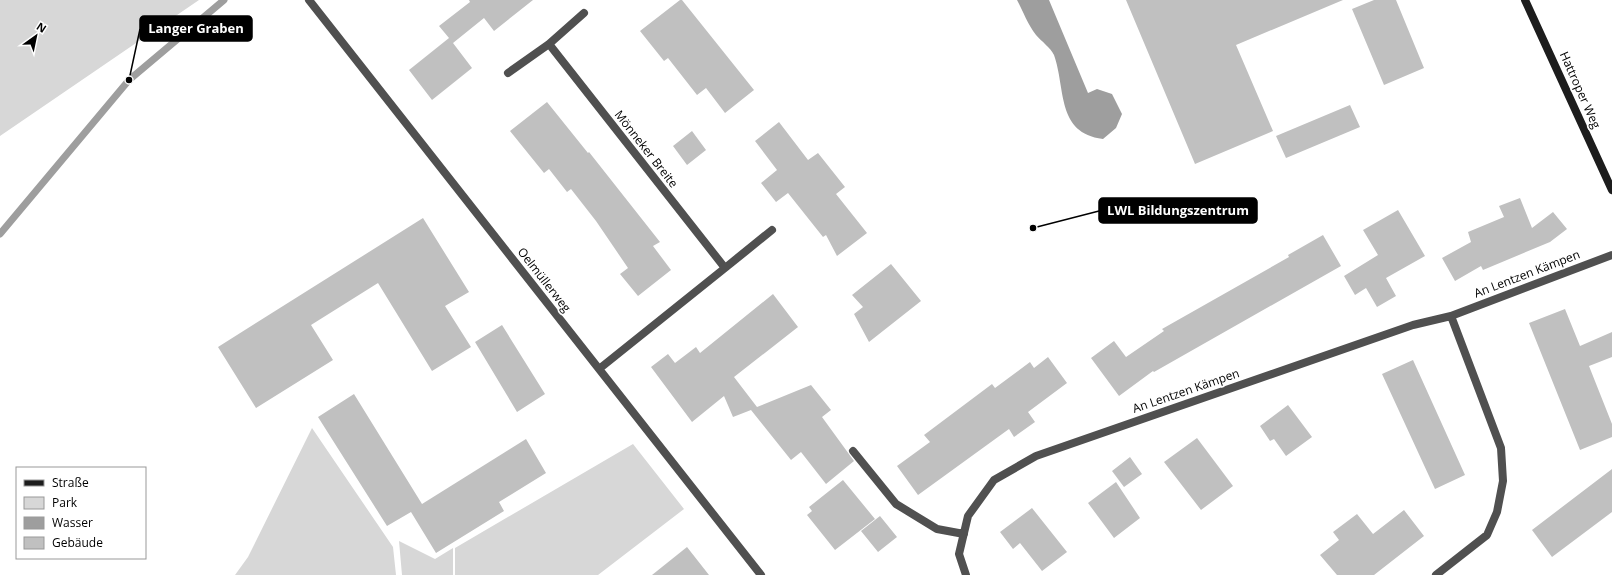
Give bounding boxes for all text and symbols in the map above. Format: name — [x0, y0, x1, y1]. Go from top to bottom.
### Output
north arrow — [16, 16, 56, 56]
callout: Langer Graben — [140, 16, 252, 41]
text: N — [34, 18, 50, 36]
text: Langer Graben — [148, 19, 244, 37]
street label: Hattroper Weg — [1556, 49, 1605, 131]
street label: Mönneker Breite — [611, 106, 682, 191]
callout: LWL Bildungszentrum — [1099, 198, 1257, 223]
text: LWL Bildungszentrum — [1107, 201, 1249, 219]
street label: Oelmüllerweg — [514, 244, 575, 316]
street label: An Lentzen Kämpen — [1471, 246, 1582, 302]
street label: An Lentzen Kämpen — [1130, 364, 1242, 417]
legend — [16, 467, 146, 559]
text: Straße — [52, 474, 89, 491]
text: Park — [52, 494, 78, 511]
text: Wasser — [52, 514, 93, 531]
text: Gebäude — [52, 534, 103, 551]

